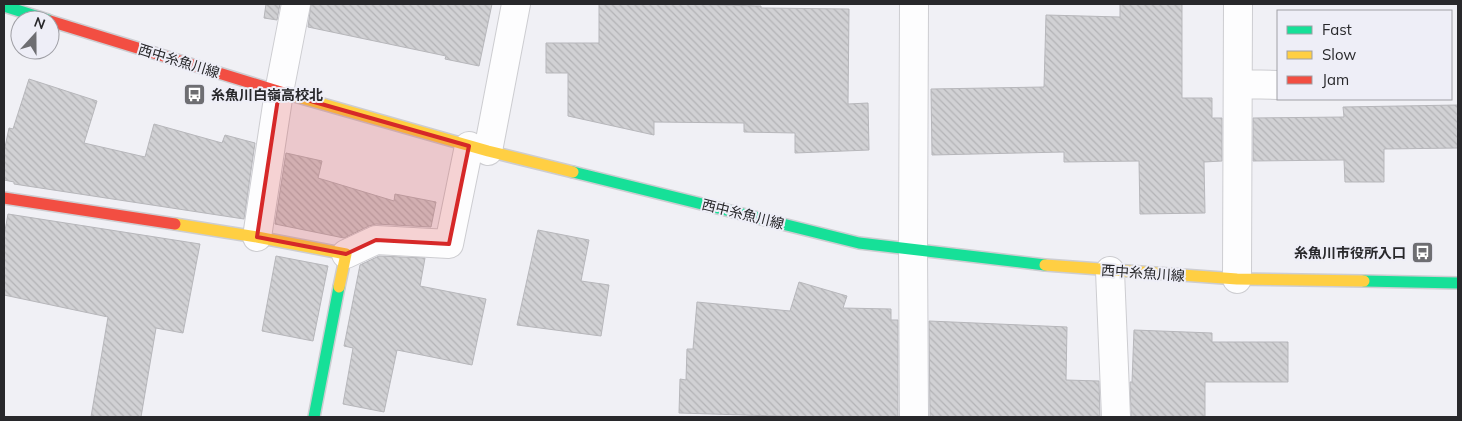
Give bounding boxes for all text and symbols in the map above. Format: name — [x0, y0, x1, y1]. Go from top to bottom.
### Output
north arrow — [10, 10, 60, 60]
legend — [1277, 10, 1452, 100]
text: N — [31, 13, 48, 33]
text: Fast — [1322, 20, 1352, 39]
street label: 西中糸魚川線 — [136, 40, 222, 82]
text: Slow — [1322, 45, 1356, 64]
text: Jam — [1322, 70, 1349, 89]
bus stop icon: 糸魚川白嶺高校北 — [183, 83, 207, 107]
place label: 糸魚川白嶺高校北 — [211, 86, 323, 104]
street label: 西中糸魚川線 — [700, 195, 786, 233]
bus stop icon: 糸魚川市役所入口 — [1410, 241, 1434, 265]
place label: 糸魚川市役所入口 — [1294, 244, 1406, 262]
street label: 西中糸魚川線 — [1100, 261, 1186, 285]

